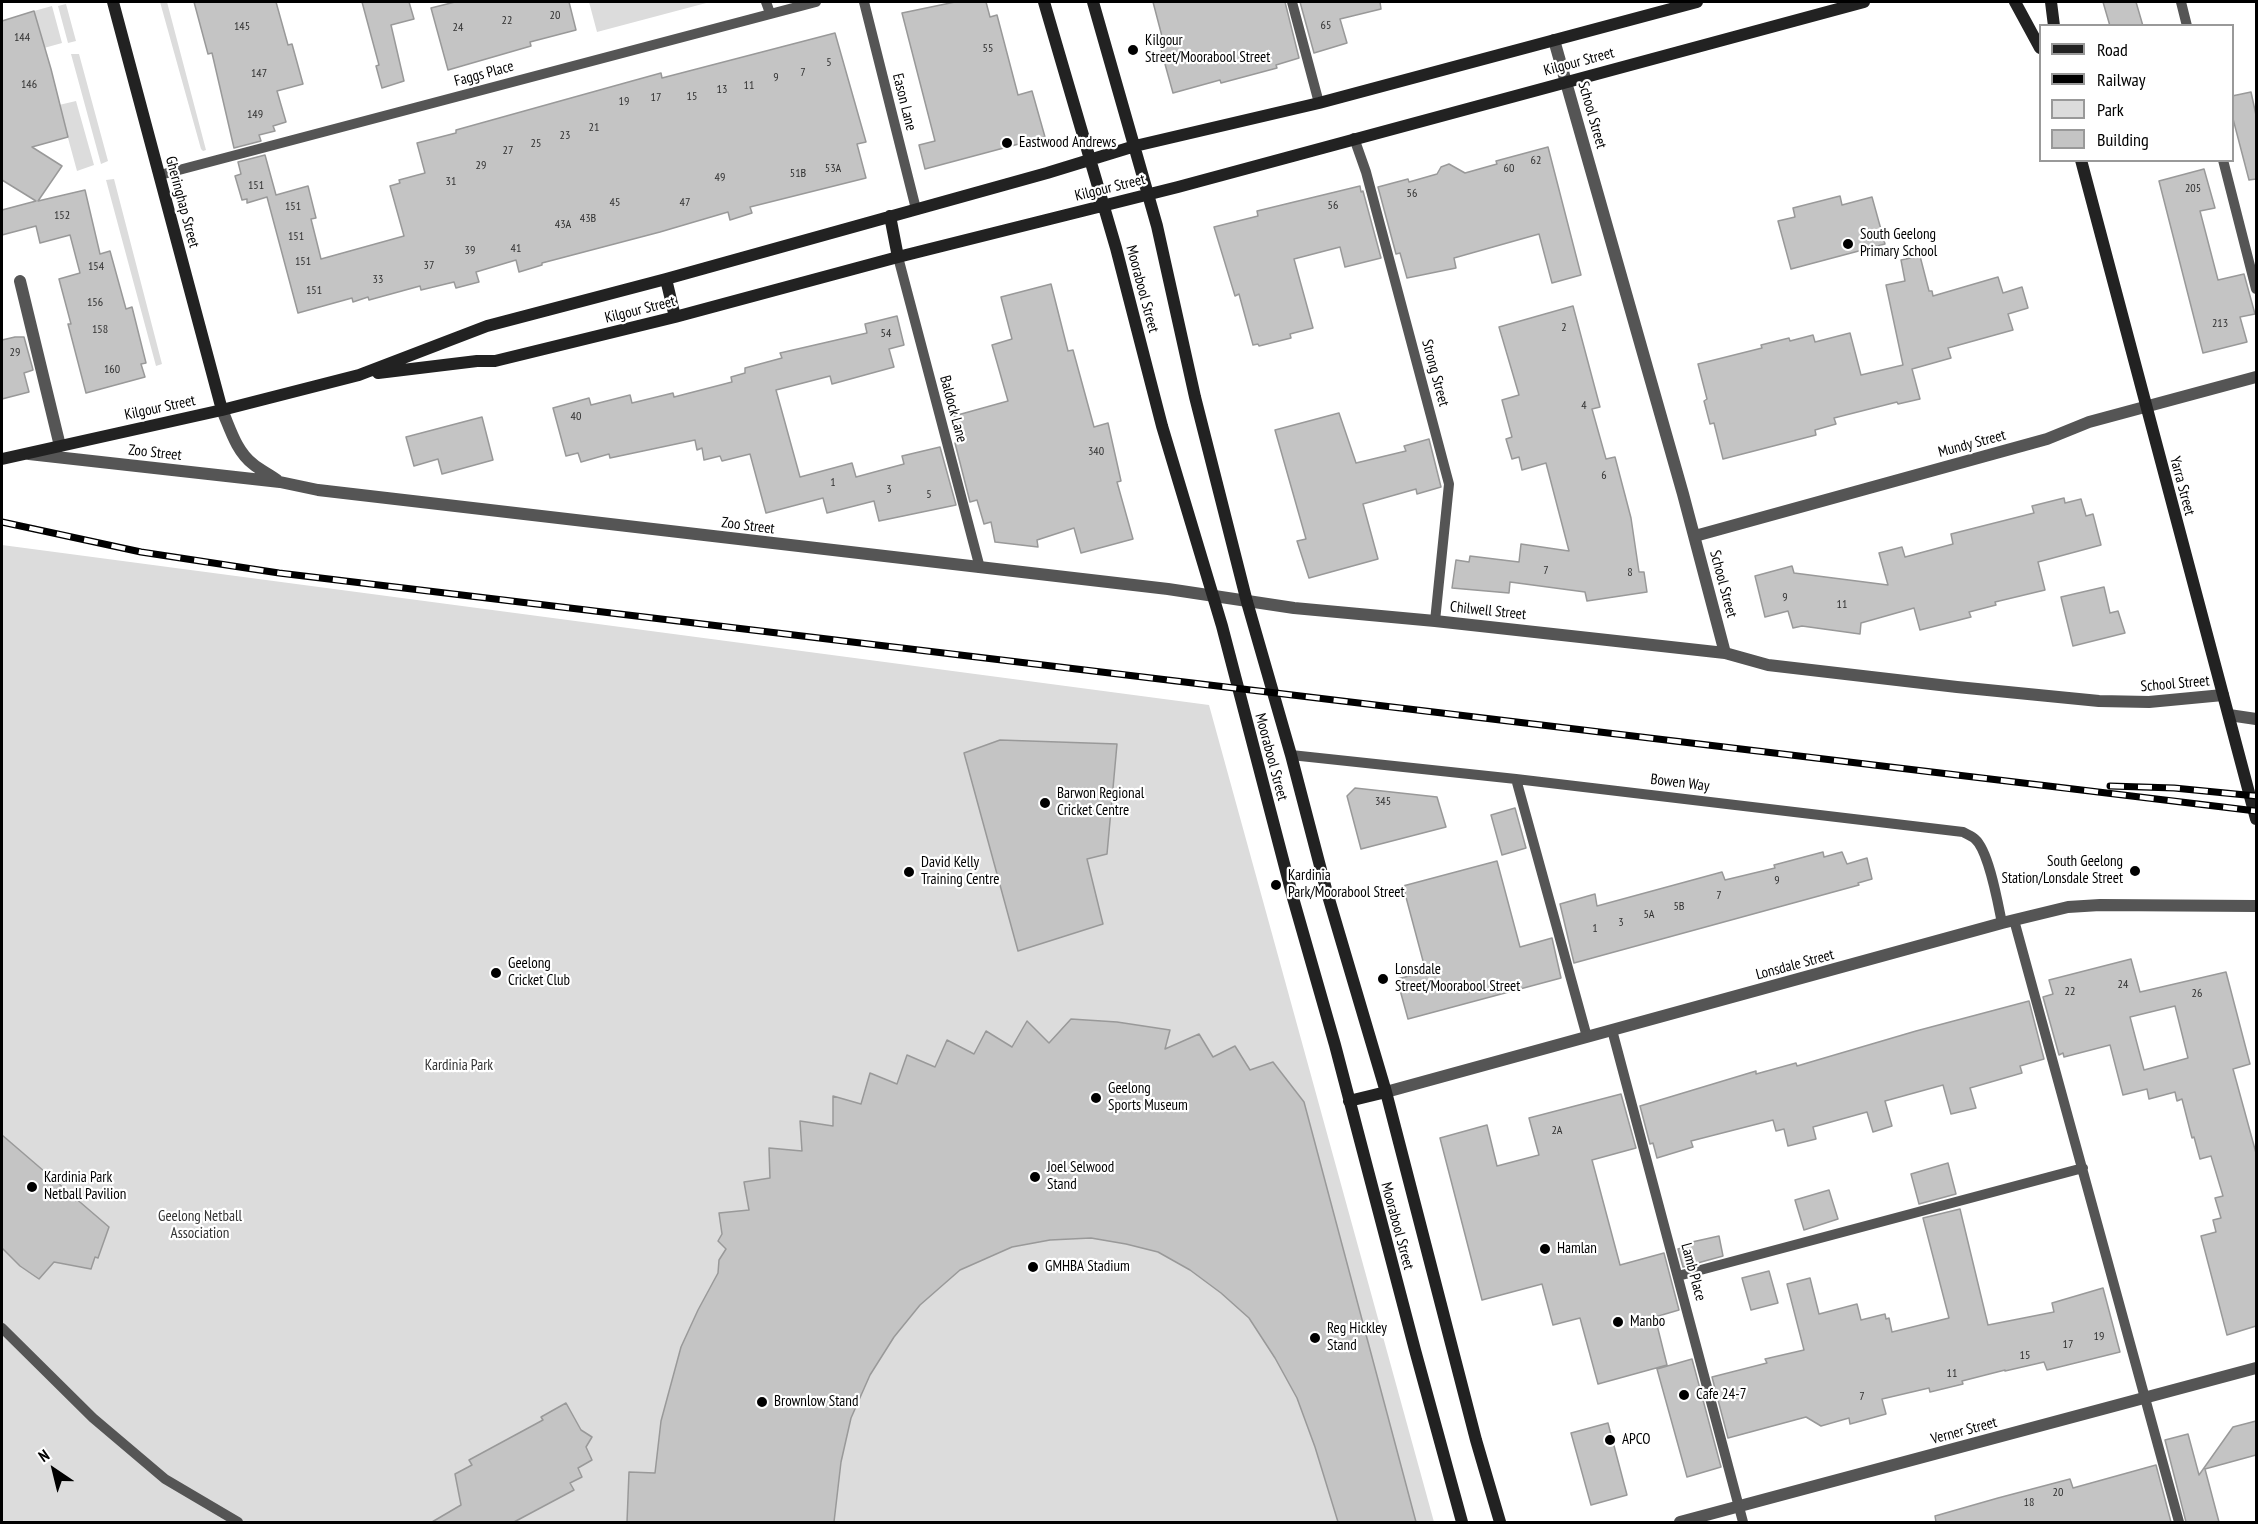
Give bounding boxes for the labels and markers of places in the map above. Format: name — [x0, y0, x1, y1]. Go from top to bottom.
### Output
place label: Kilgour Street/Moorabool Street — [1145, 32, 1270, 67]
marker: Kilgour Street/Moorabool Street — [1126, 43, 1140, 57]
place label: Eastwood Andrews — [1019, 134, 1116, 152]
marker: Eastwood Andrews — [1000, 136, 1014, 150]
place label: South Geelong Primary School — [1860, 226, 1937, 261]
marker: South Geelong Primary School — [1841, 237, 1855, 251]
place label: Barwon Regional Cricket Centre — [1057, 785, 1144, 820]
marker: Barwon Regional Cricket Centre — [1038, 796, 1052, 810]
place label: South Geelong Station/Lonsdale Street — [2001, 853, 2123, 888]
place label: David Kelly Training Centre — [921, 854, 1000, 889]
marker: South Geelong Station/Lonsdale Street — [2128, 864, 2142, 878]
marker: David Kelly Training Centre — [902, 865, 916, 879]
place label: Kardinia Park/Moorabool Street — [1288, 867, 1405, 902]
marker: Kardinia Park/Moorabool Street — [1269, 878, 1283, 892]
place label: Geelong Cricket Club — [508, 955, 570, 990]
place label: Lonsdale Street/Moorabool Street — [1395, 961, 1520, 996]
marker: Geelong Cricket Club — [489, 966, 503, 980]
marker: Lonsdale Street/Moorabool Street — [1376, 972, 1390, 986]
place label: Geelong Sports Museum — [1108, 1080, 1188, 1115]
marker: Geelong Sports Museum — [1089, 1091, 1103, 1105]
place label: Joel Selwood Stand — [1047, 1159, 1114, 1194]
place label: Kardinia Park Netball Pavilion — [44, 1169, 126, 1204]
marker: Joel Selwood Stand — [1028, 1170, 1042, 1184]
marker: Kardinia Park Netball Pavilion — [25, 1180, 39, 1194]
place label: Hamlan — [1557, 1240, 1597, 1258]
marker: Hamlan — [1538, 1242, 1552, 1256]
place label: GMHBA Stadium — [1045, 1258, 1130, 1276]
marker: GMHBA Stadium — [1026, 1260, 1040, 1274]
place label: Manbo — [1630, 1313, 1665, 1331]
marker: Manbo — [1611, 1315, 1625, 1329]
place label: Reg Hickley Stand — [1327, 1320, 1387, 1355]
marker: Reg Hickley Stand — [1308, 1331, 1322, 1345]
place label: Cafe 24-7 — [1696, 1386, 1746, 1404]
marker: Cafe 24-7 — [1677, 1388, 1691, 1402]
place label: Brownlow Stand — [774, 1393, 858, 1411]
marker: Brownlow Stand — [755, 1395, 769, 1409]
place label: APCO — [1622, 1431, 1650, 1449]
marker: APCO — [1603, 1433, 1617, 1447]

